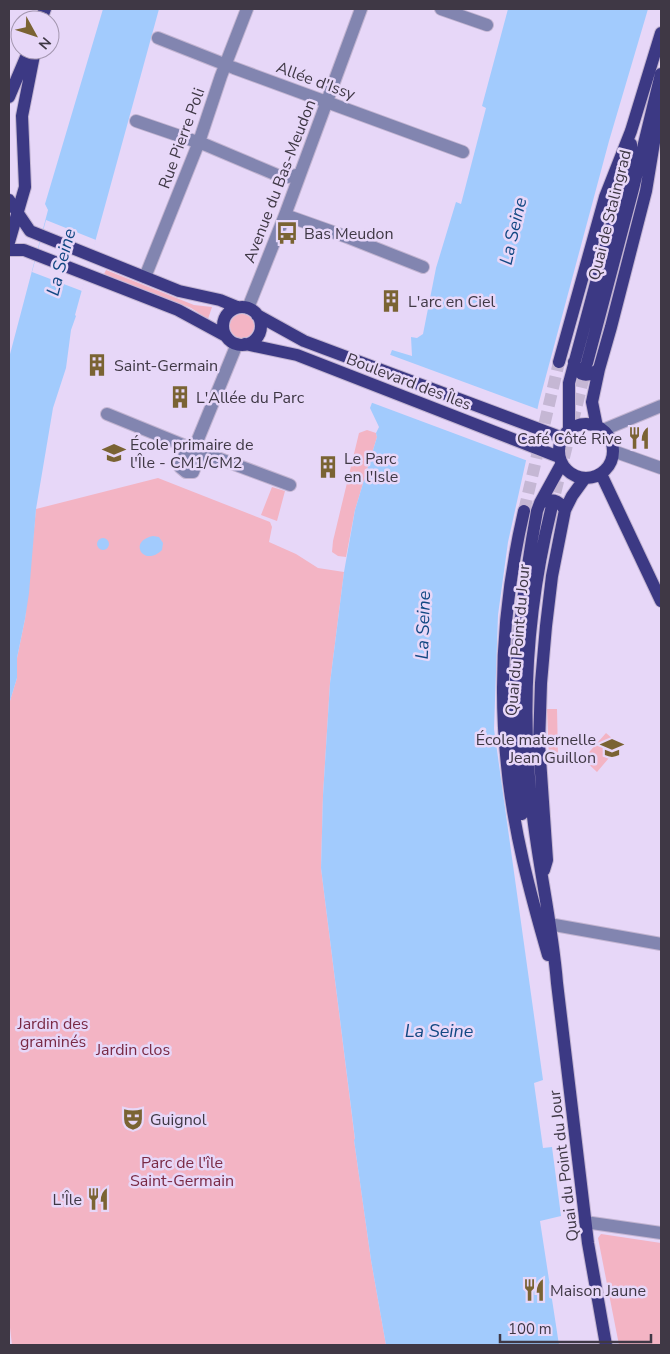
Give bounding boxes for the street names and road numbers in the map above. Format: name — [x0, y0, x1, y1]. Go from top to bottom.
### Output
street label: Allée d'Issy — [273, 56, 359, 106]
street label: Rue Pierre Poli — [154, 85, 210, 192]
street label: Avenue du Bas-Meudon — [239, 97, 321, 266]
street label: Quai de Stalingrad — [583, 148, 637, 283]
street label: Boulevard des Îles — [343, 348, 474, 416]
street label: Quai du Point du Jour — [500, 563, 536, 717]
street label: Quai du Point du Jour — [544, 1089, 584, 1243]

